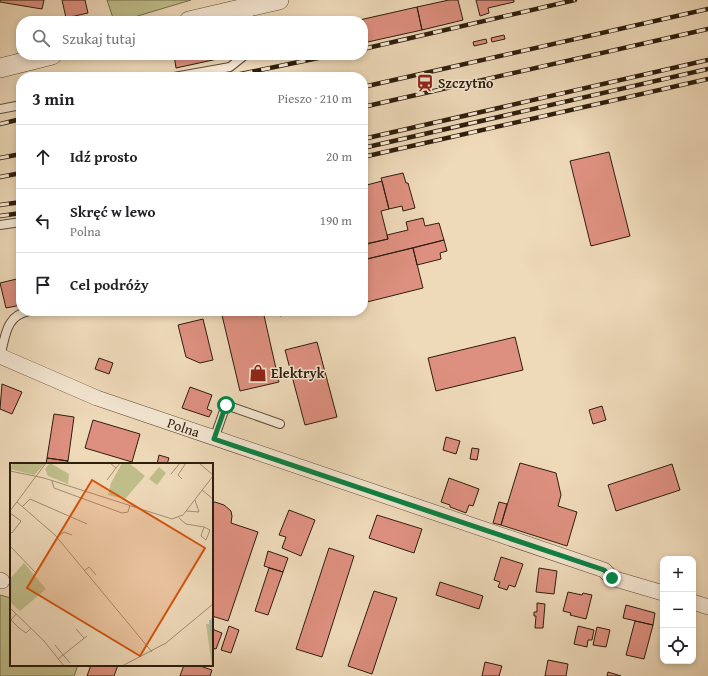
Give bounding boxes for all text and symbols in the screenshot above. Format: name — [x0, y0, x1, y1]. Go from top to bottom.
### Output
search box — [16, 16, 368, 60]
icon: search — [30, 27, 52, 49]
text: Szukaj tutaj — [62, 28, 136, 49]
station icon: Szczytno — [415, 73, 435, 93]
place label: Szczytno — [438, 73, 494, 93]
text: 3 min — [32, 86, 74, 111]
text: Pieszo · 210 m — [278, 89, 352, 108]
icon: ahead — [32, 146, 54, 168]
text: Idź prosto — [70, 146, 137, 167]
text: 20 m — [326, 147, 352, 166]
text: Skręć w lewo — [70, 201, 156, 222]
icon: left — [32, 210, 54, 232]
text: 190 m — [320, 211, 352, 230]
text: Polna — [70, 222, 101, 241]
icon: arrive — [32, 274, 54, 296]
text: Cel podróży — [70, 274, 149, 295]
shop icon: Elektryk — [248, 363, 268, 383]
place label: Elektryk — [271, 363, 326, 383]
route start — [217, 396, 235, 414]
street label: Polna — [165, 413, 203, 442]
inset map — [10, 463, 213, 666]
map controls — [660, 556, 696, 664]
button: + — [660, 556, 696, 592]
route end — [603, 569, 621, 587]
button: − — [660, 592, 696, 628]
button: locate — [660, 628, 696, 664]

